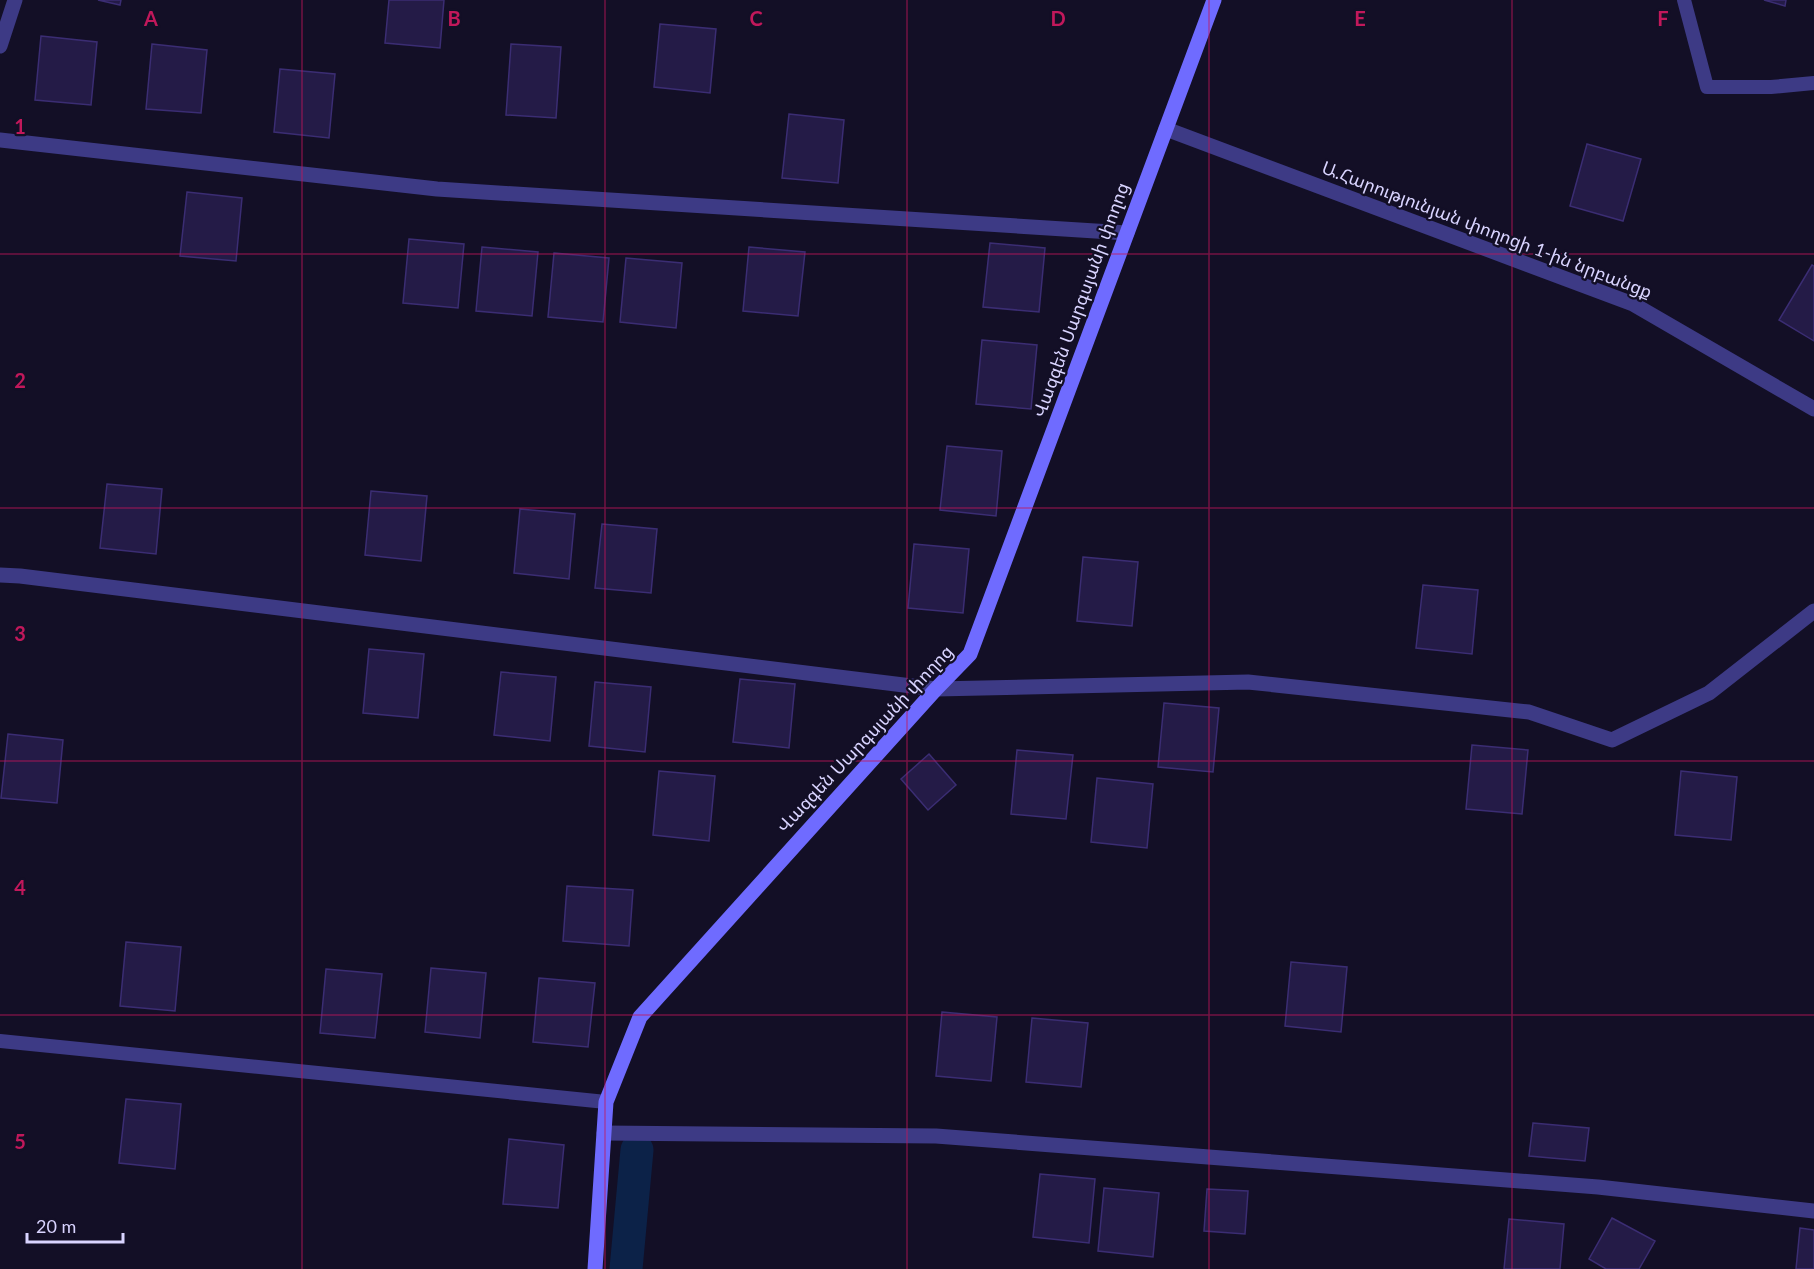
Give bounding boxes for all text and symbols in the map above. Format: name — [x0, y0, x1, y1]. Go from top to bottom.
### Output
text: A — [143, 6, 158, 30]
text: B — [447, 6, 461, 30]
text: C — [749, 6, 763, 30]
text: D — [1050, 6, 1066, 30]
text: E — [1354, 6, 1366, 30]
text: F — [1657, 6, 1669, 30]
text: 1 — [14, 114, 26, 138]
street label: Ա.Հարությունյան փողոցի 1-ին նրբանցք — [1319, 156, 1656, 302]
street label: Վազգեն Սարգսյանի փողոց — [1027, 179, 1133, 420]
text: 2 — [14, 368, 26, 392]
text: 3 — [14, 621, 26, 645]
street label: Վազգեն Սարգսյանի փողոց — [772, 640, 957, 837]
text: 4 — [14, 875, 26, 899]
text: 5 — [14, 1129, 26, 1153]
scale bar — [27, 1206, 123, 1244]
text: 20 m — [36, 1215, 76, 1237]

